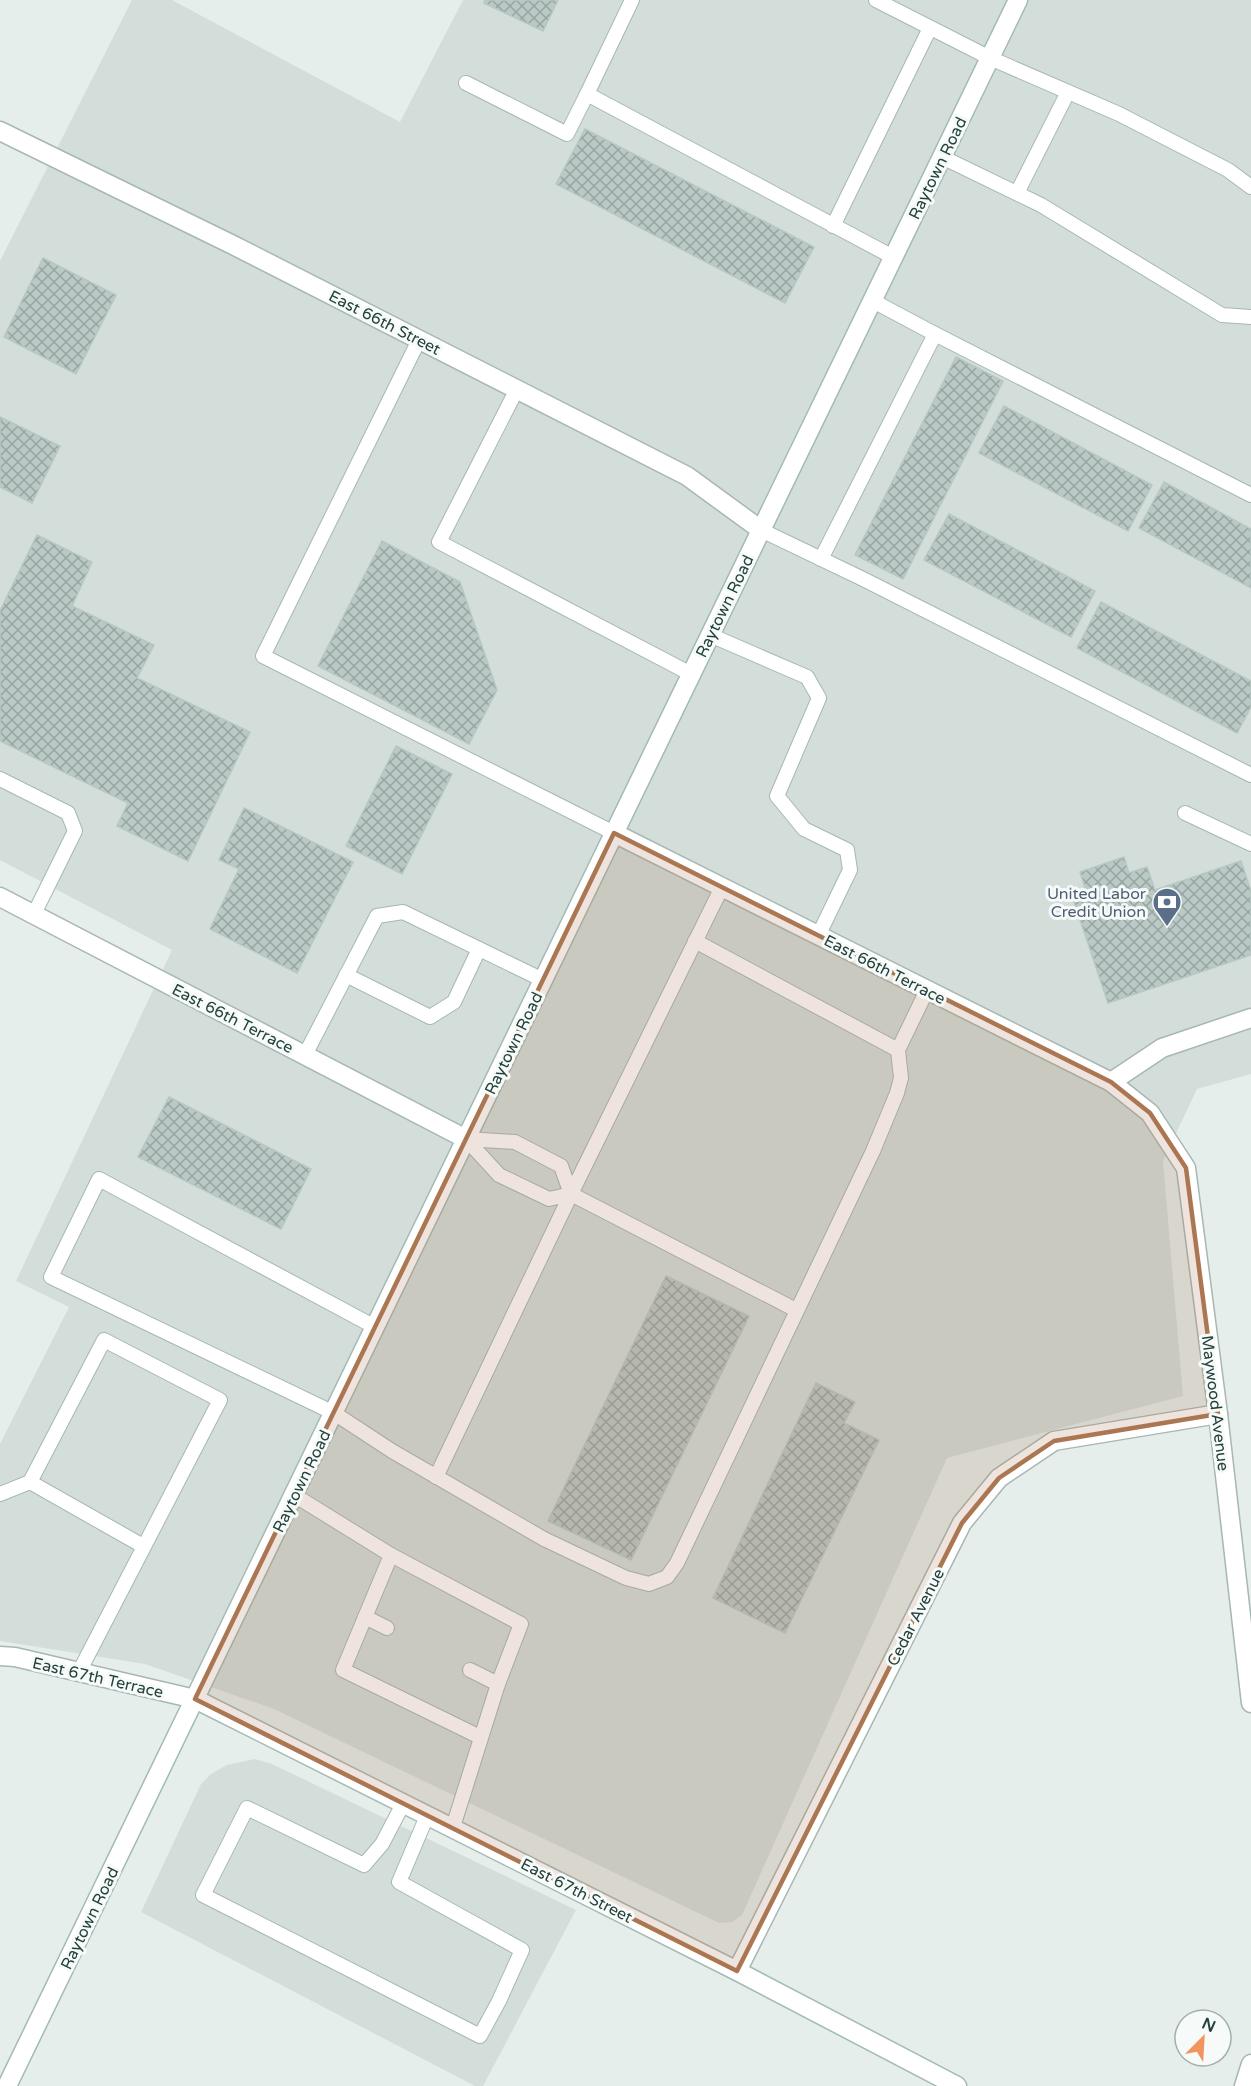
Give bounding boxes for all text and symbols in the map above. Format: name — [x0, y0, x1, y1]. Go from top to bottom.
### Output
street label: Raytown Road — [904, 114, 971, 223]
street label: East 66th Street — [325, 286, 444, 360]
street label: Raytown Road — [691, 552, 758, 661]
place label: United Labor Credit Union — [1047, 884, 1147, 922]
bank icon: United Labor Credit Union — [1151, 886, 1183, 928]
street label: East 66th Terrace — [820, 931, 949, 1009]
street label: East 66th Terrace — [168, 980, 297, 1058]
street label: Raytown Road — [480, 989, 547, 1098]
street label: Maywood Avenue — [1197, 1334, 1233, 1472]
street label: Raytown Road — [268, 1427, 335, 1536]
street label: Cedar Avenue — [883, 1565, 949, 1669]
street label: East 67th Terrace — [30, 1653, 165, 1703]
street label: East 67th Street — [517, 1854, 636, 1928]
street label: Raytown Road — [56, 1864, 123, 1973]
north arrow — [1173, 2008, 1233, 2068]
text: N — [1199, 2013, 1219, 2037]

